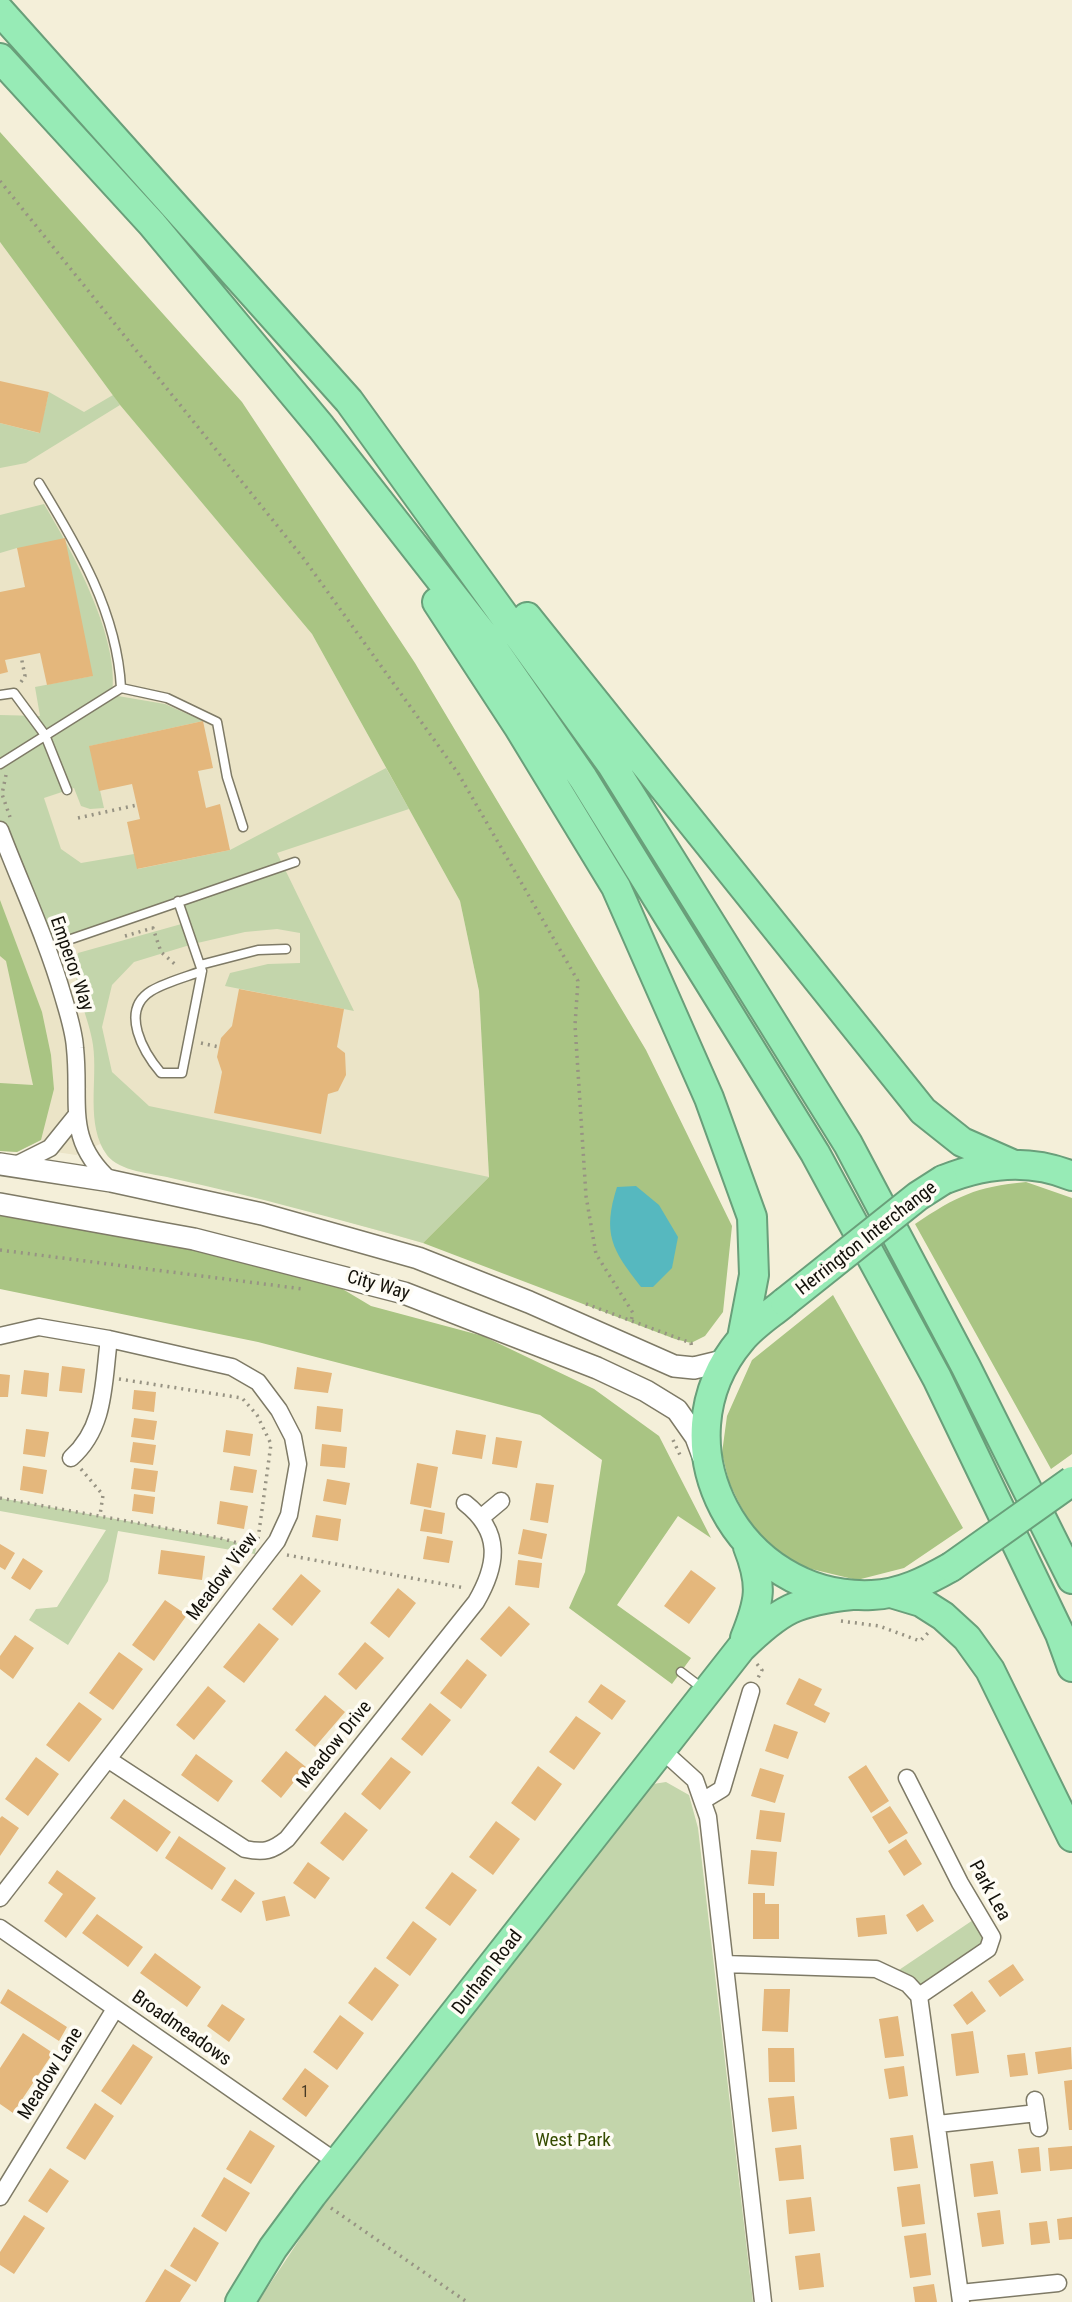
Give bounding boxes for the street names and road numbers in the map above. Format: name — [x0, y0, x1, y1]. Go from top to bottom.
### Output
street label: Emperor Way — [44, 914, 98, 1014]
street label: Herrington Interchange — [792, 1177, 942, 1301]
street label: City Way — [344, 1266, 412, 1306]
street label: Meadow View — [183, 1528, 263, 1626]
street label: Meadow Drive — [293, 1697, 377, 1793]
street label: Park Lea — [963, 1857, 1015, 1925]
street label: Durham Road — [448, 1926, 528, 2020]
street label: Broadmeadows — [127, 1986, 235, 2072]
street label: Meadow Lane — [14, 2024, 88, 2124]

